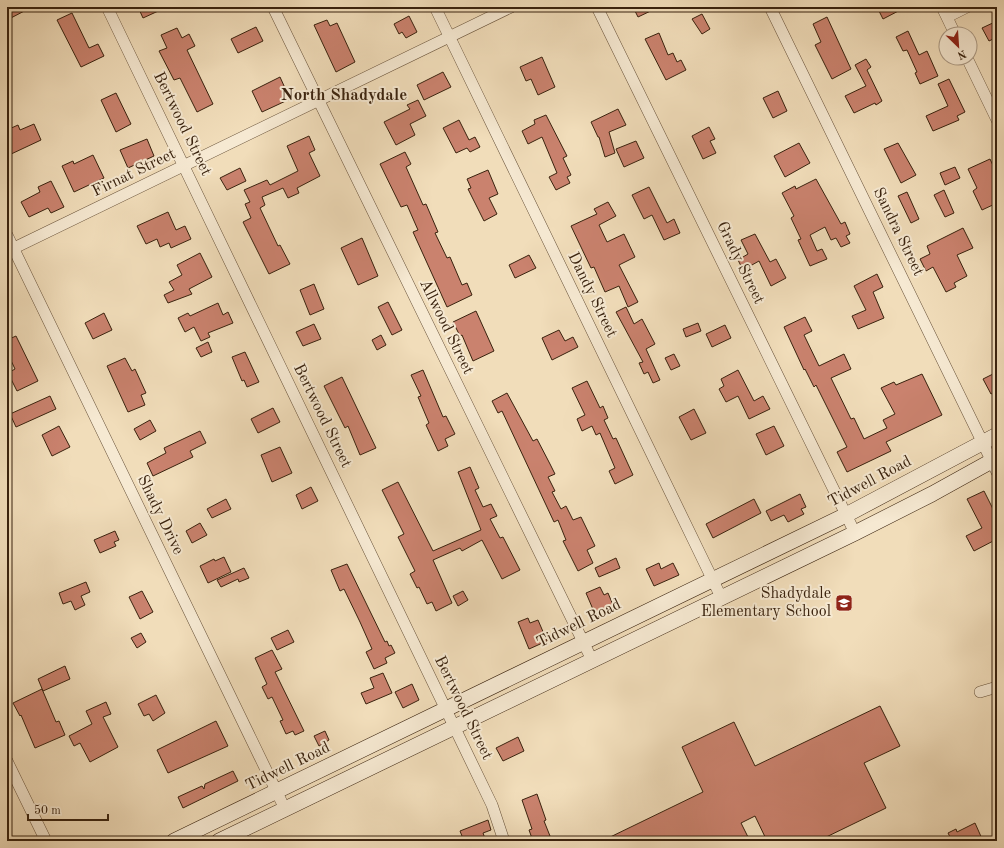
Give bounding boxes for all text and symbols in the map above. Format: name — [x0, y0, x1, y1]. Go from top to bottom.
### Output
north arrow — [938, 26, 978, 66]
text: N — [955, 47, 968, 61]
street label: Bertwood Street — [150, 70, 214, 179]
district label: North Shadydale — [281, 87, 407, 104]
street label: Firnat Street — [90, 146, 179, 200]
street label: Sandra Street — [870, 185, 926, 279]
street label: Grady Street — [713, 219, 767, 307]
street label: Dandy Street — [564, 250, 620, 341]
street label: Allwood Street — [416, 277, 476, 377]
street label: Bertwood Street — [290, 362, 354, 471]
street label: Tidwell Road — [826, 453, 914, 511]
street label: Shady Drive — [134, 473, 186, 557]
place label: Shadydale Elementary School — [701, 586, 831, 620]
school or university icon: Shadydale Elementary School — [834, 593, 854, 613]
street label: Tidwell Road — [534, 597, 624, 651]
street label: Bertwood Street — [431, 654, 495, 763]
street label: Tidwell Road — [243, 740, 333, 794]
scale bar — [28, 796, 108, 822]
text: 50 m — [34, 804, 61, 817]

